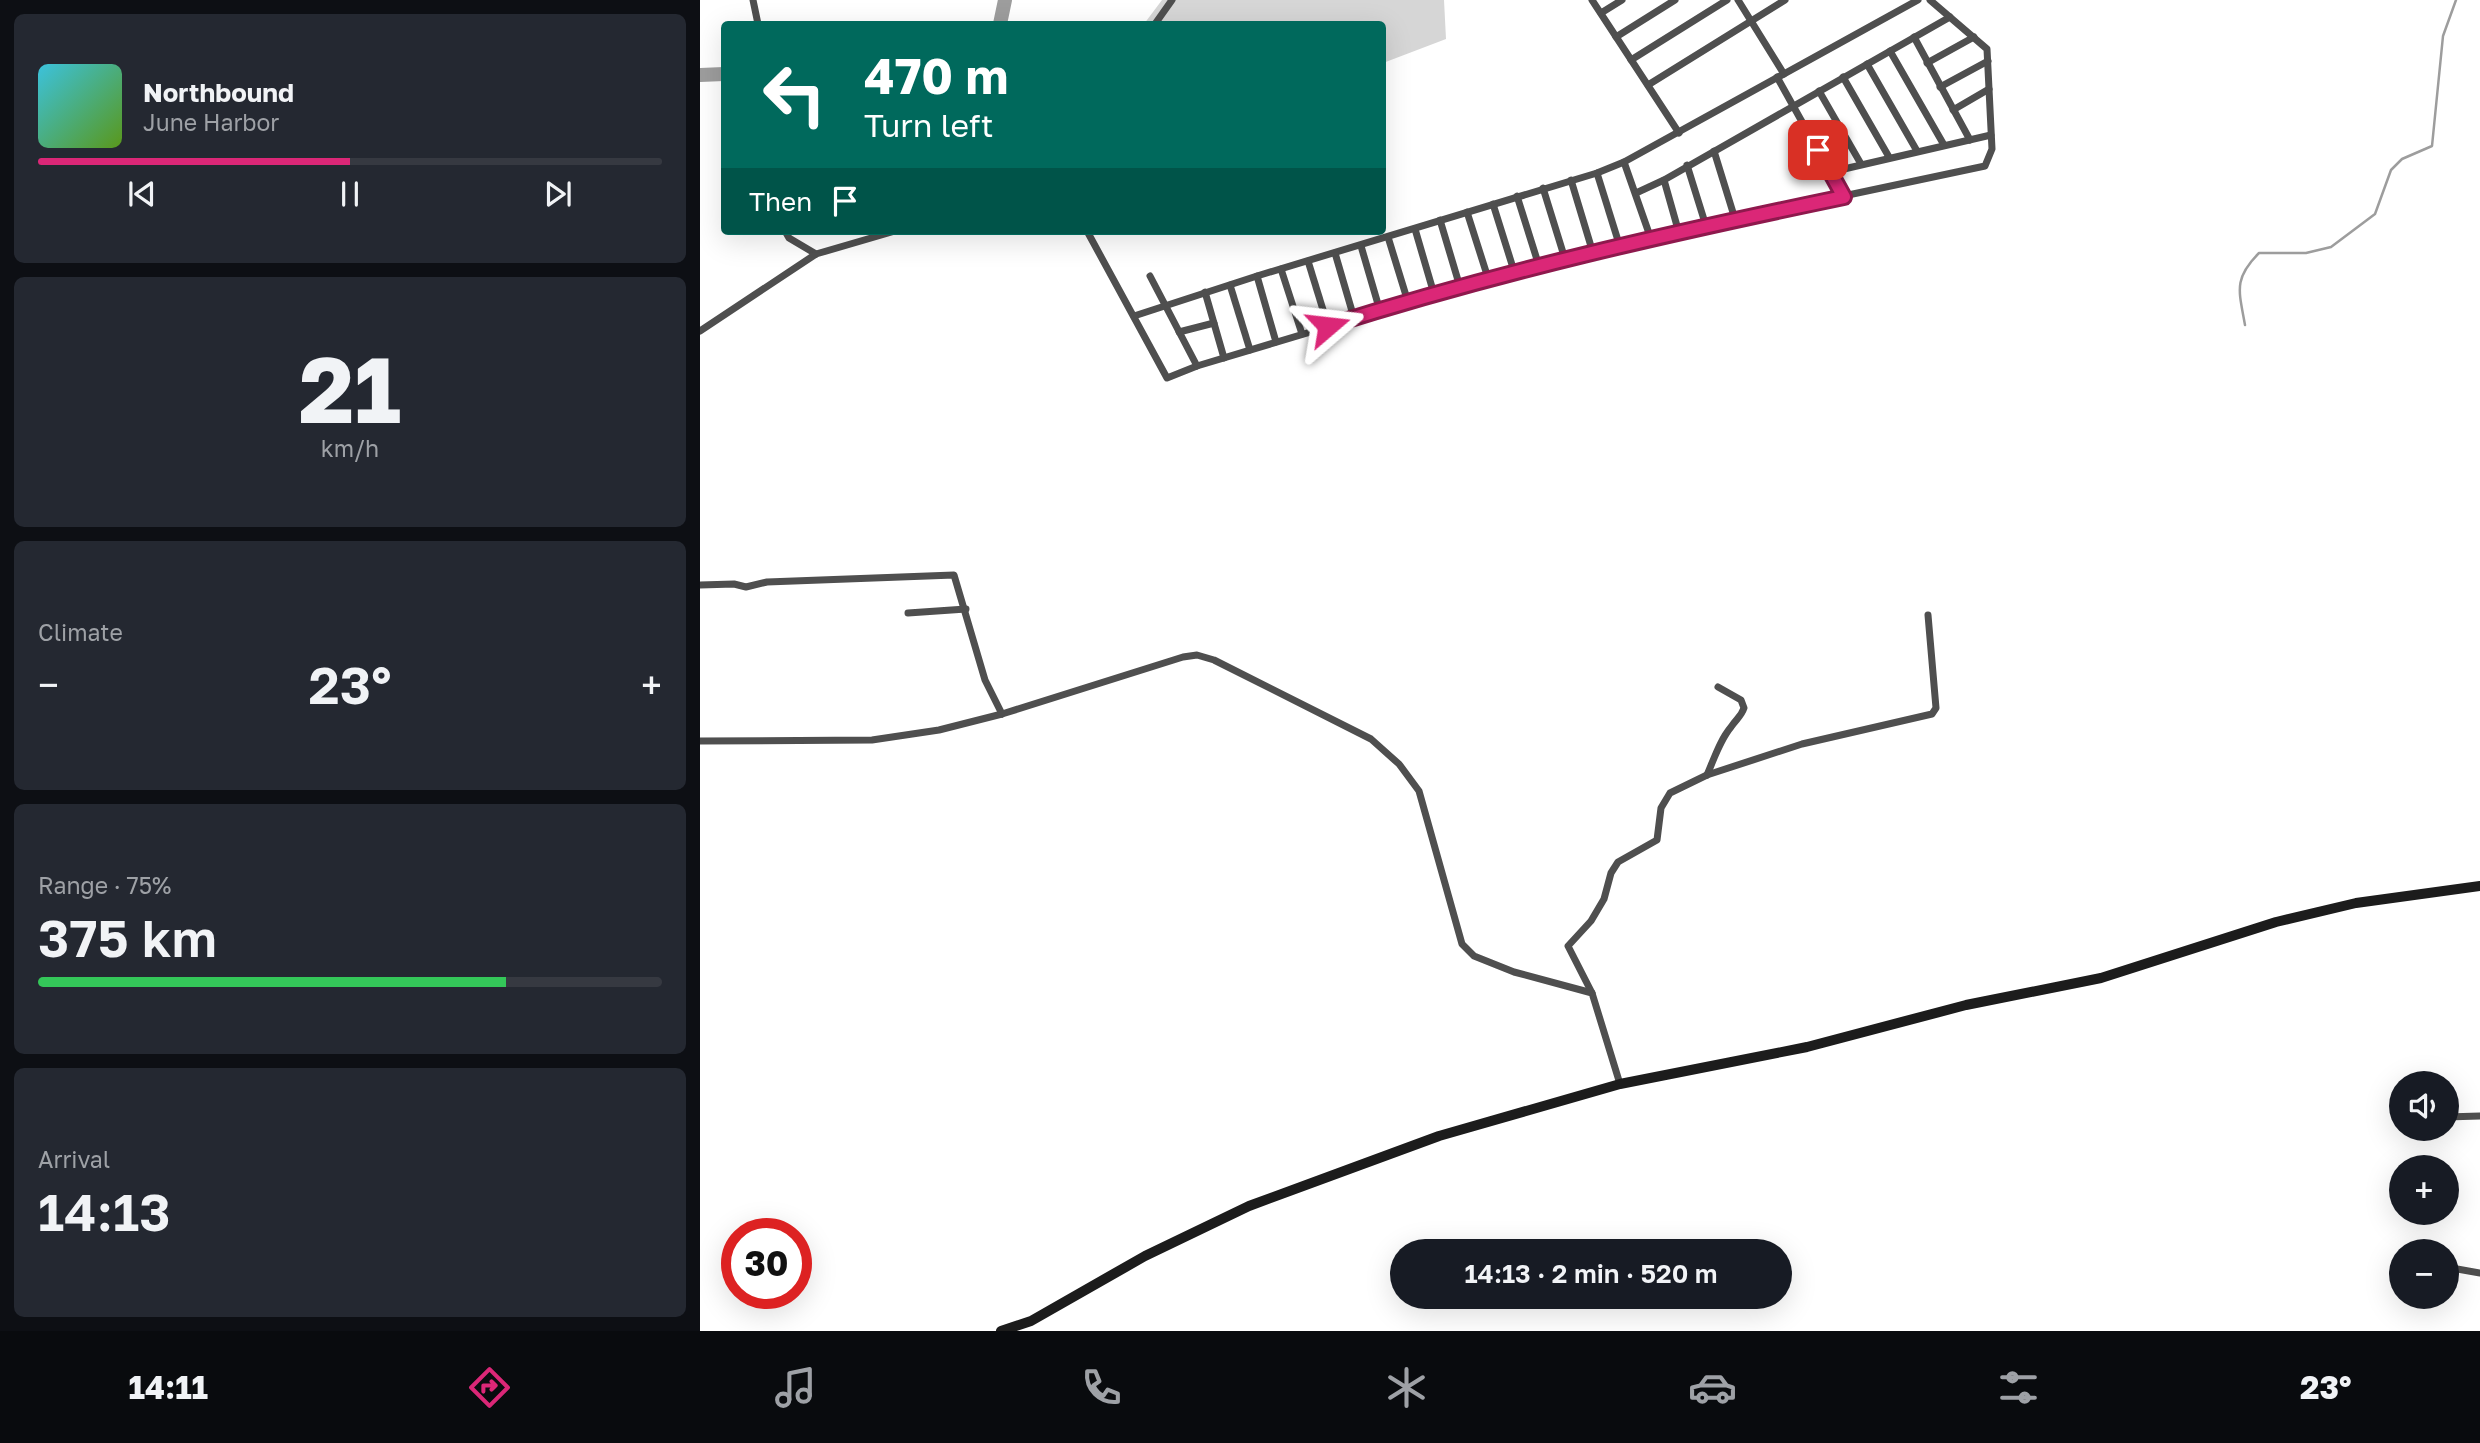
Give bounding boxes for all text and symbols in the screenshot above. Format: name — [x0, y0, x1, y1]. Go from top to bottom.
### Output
text: 470 m — [864, 46, 1008, 105]
icon: left — [749, 49, 840, 140]
text: Northbound — [143, 77, 294, 108]
text: Turn left — [864, 106, 993, 144]
text: June Harbor — [143, 108, 279, 136]
pin — [1788, 120, 1848, 180]
icon: arrive — [1799, 131, 1837, 169]
icon: previous — [123, 175, 161, 213]
icon: pause — [331, 175, 369, 213]
icon: next — [539, 175, 577, 213]
icon: arrive — [826, 182, 864, 220]
text: Then — [749, 186, 812, 217]
position arrow — [1291, 289, 1365, 363]
text: 21 — [299, 334, 401, 443]
text: km/h — [321, 434, 379, 462]
text: Climate — [38, 618, 123, 646]
text: 23° — [309, 653, 391, 715]
text: − — [38, 662, 59, 707]
text: + — [641, 662, 662, 707]
text: Range · 75% — [38, 871, 171, 899]
text: 375 km — [38, 906, 217, 968]
map controls — [2389, 1071, 2459, 1309]
button: sound — [2389, 1071, 2459, 1141]
text: Arrival — [38, 1145, 110, 1173]
button: + — [2389, 1155, 2459, 1225]
text: 14:13 — [38, 1180, 171, 1242]
speed limit sign: 30 — [721, 1218, 812, 1309]
button: − — [2389, 1239, 2459, 1309]
text: 14:13 · 2 min · 520 m — [1464, 1258, 1718, 1289]
icon: directions — [465, 1363, 514, 1412]
icon: music — [771, 1363, 820, 1412]
icon: phone — [1077, 1363, 1126, 1412]
icon: climate — [1382, 1363, 1431, 1412]
icon: car — [1688, 1363, 1737, 1412]
icon: filters — [1994, 1363, 2043, 1412]
text: 14:11 — [128, 1368, 208, 1406]
text: 23° — [2300, 1368, 2352, 1406]

